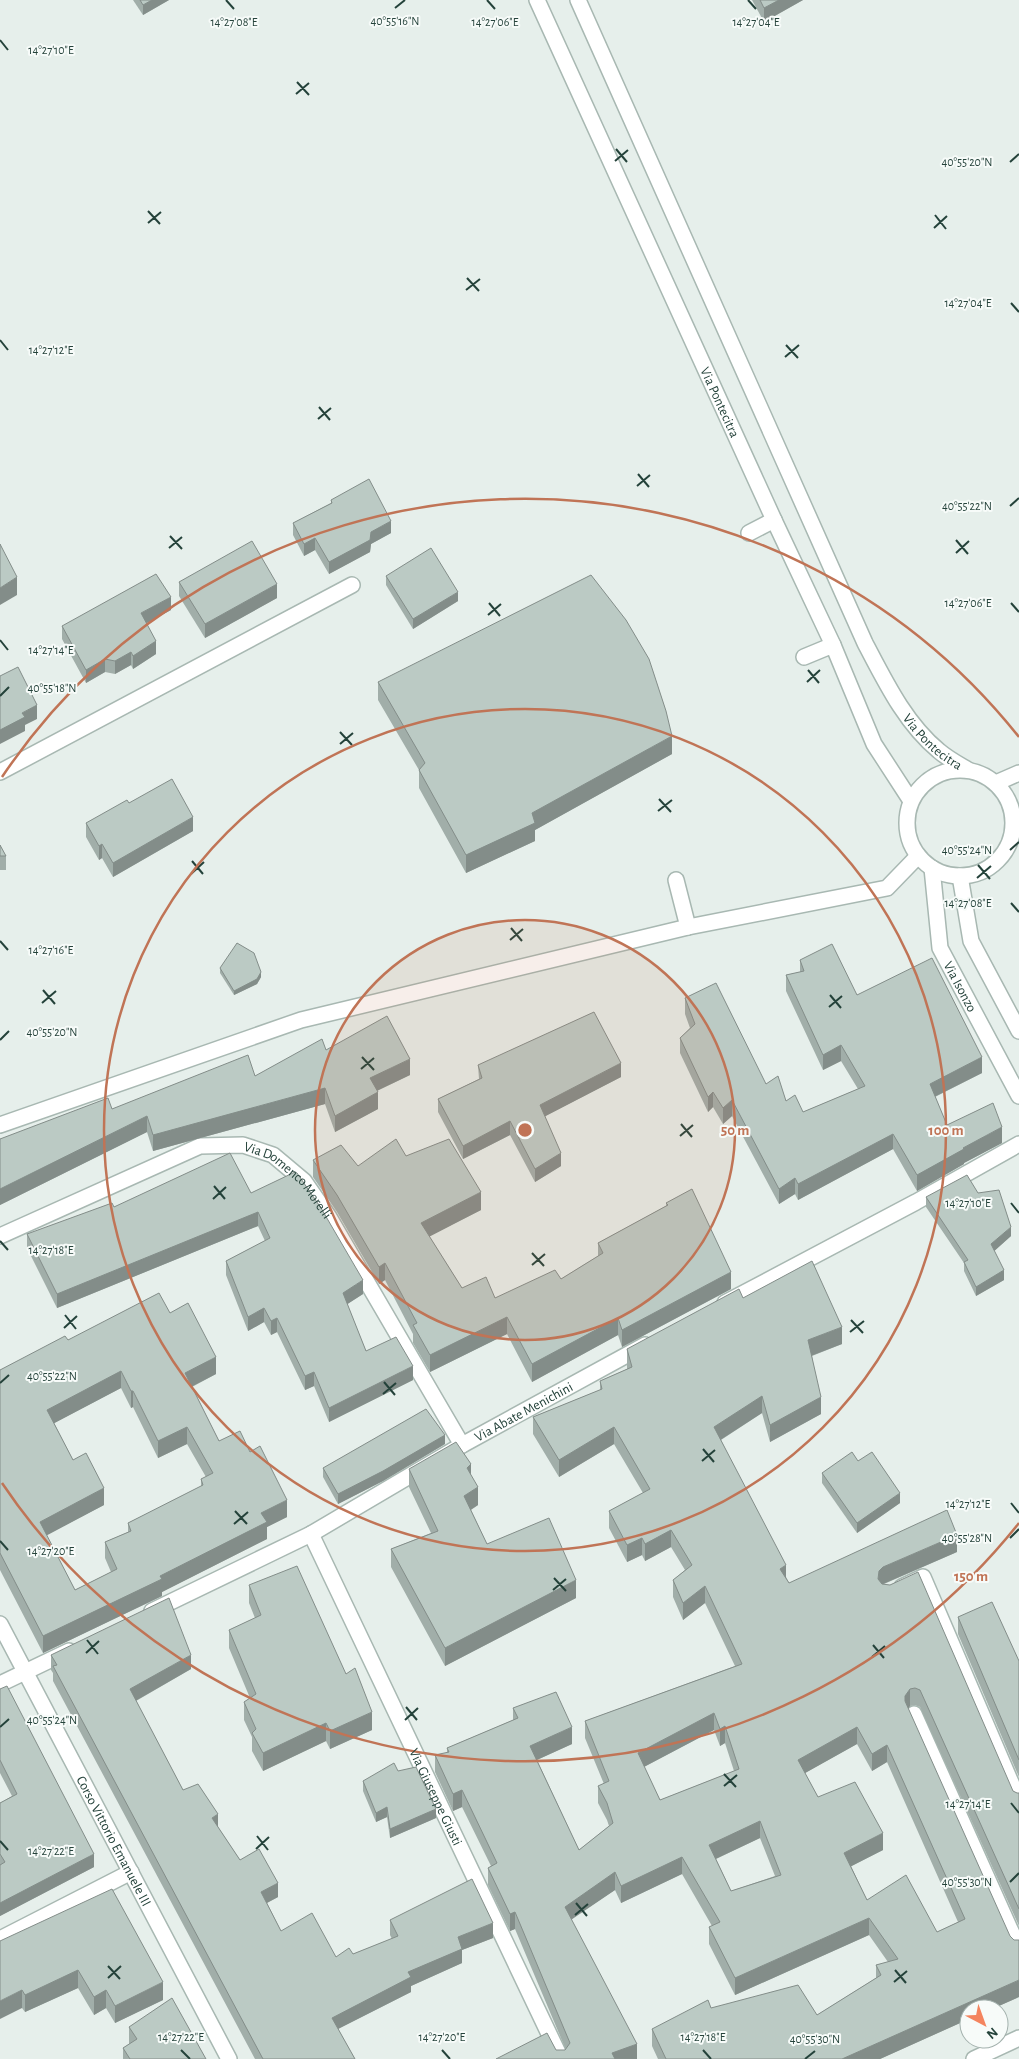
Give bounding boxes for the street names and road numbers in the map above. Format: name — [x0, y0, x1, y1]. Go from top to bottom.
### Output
street label: Via Pontecitra — [697, 365, 742, 440]
street label: Via Pontecitra — [900, 711, 965, 773]
street label: Via Isonzo — [940, 959, 979, 1015]
street label: Via Domenco Morelli — [242, 1140, 334, 1221]
street label: Via Abate Menichini — [473, 1380, 575, 1445]
street label: Via Giuseppe Giusti — [406, 1746, 464, 1848]
street label: Corso Vittorio Emanuele III — [73, 1774, 153, 1909]

